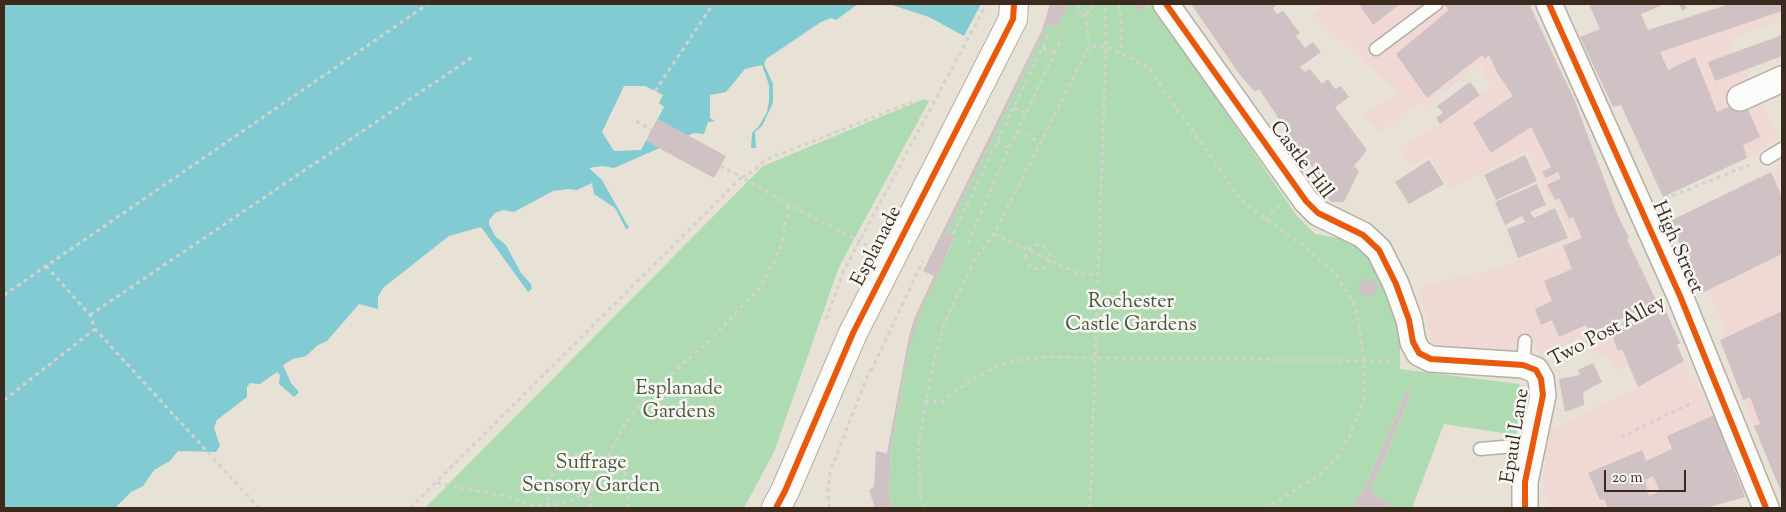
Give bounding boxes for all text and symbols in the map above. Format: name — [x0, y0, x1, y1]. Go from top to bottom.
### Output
street label: Castle Hill — [1263, 117, 1337, 205]
street label: High Street — [1645, 198, 1707, 298]
street label: Esplanade — [848, 203, 908, 291]
park label: Rochester Castle Gardens — [1065, 292, 1197, 339]
street label: Two Post Alley — [1546, 292, 1670, 374]
park label: Esplanade Gardens — [636, 379, 722, 426]
street label: Epaul Lane — [1498, 387, 1536, 485]
park label: Suffrage Sensory Garden — [522, 453, 660, 500]
scale bar — [1606, 460, 1688, 492]
text: 20 m — [1612, 468, 1643, 489]

